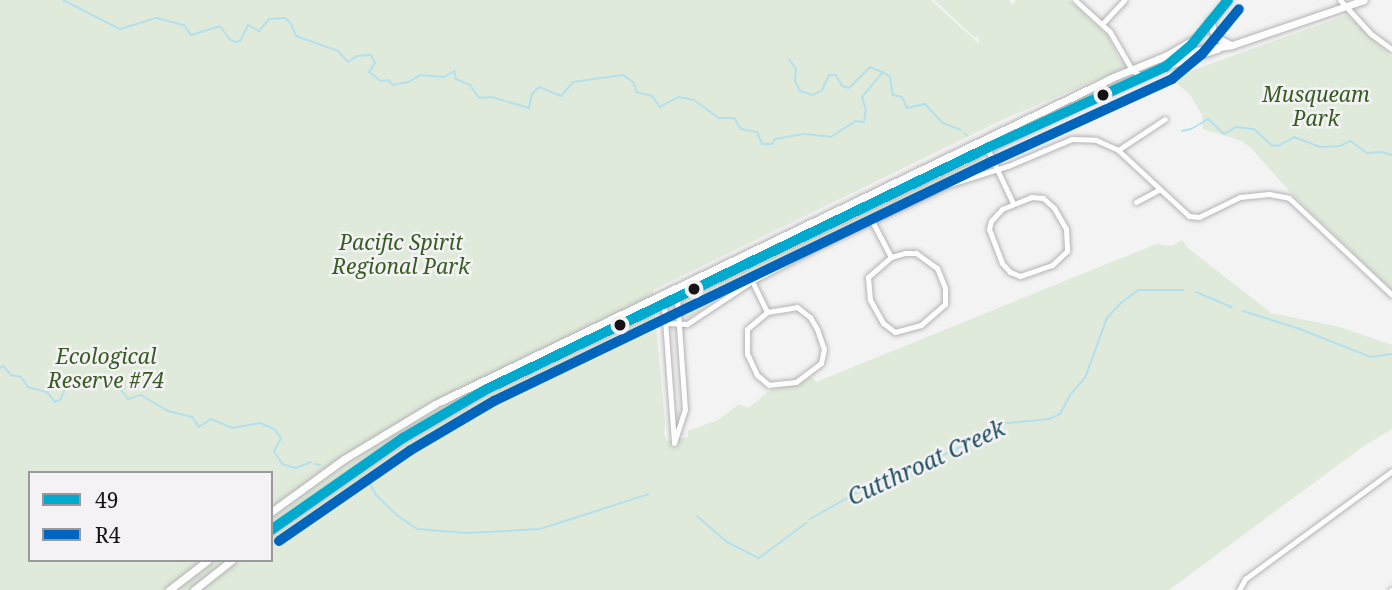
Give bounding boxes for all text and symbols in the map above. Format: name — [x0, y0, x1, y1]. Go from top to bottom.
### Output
park label: Musqueam Park — [1262, 81, 1370, 131]
unlabelled marker — [1096, 88, 1110, 102]
park label: Pacific Spirit Regional Park — [332, 229, 470, 279]
unlabelled marker — [687, 282, 701, 296]
unlabelled marker — [613, 318, 627, 332]
park label: Ecological Reserve #74 — [48, 343, 164, 393]
water label: Cutthroat Creek — [843, 413, 1009, 511]
legend — [28, 471, 273, 562]
text: 49 — [95, 486, 118, 514]
text: R4 — [95, 521, 121, 549]

